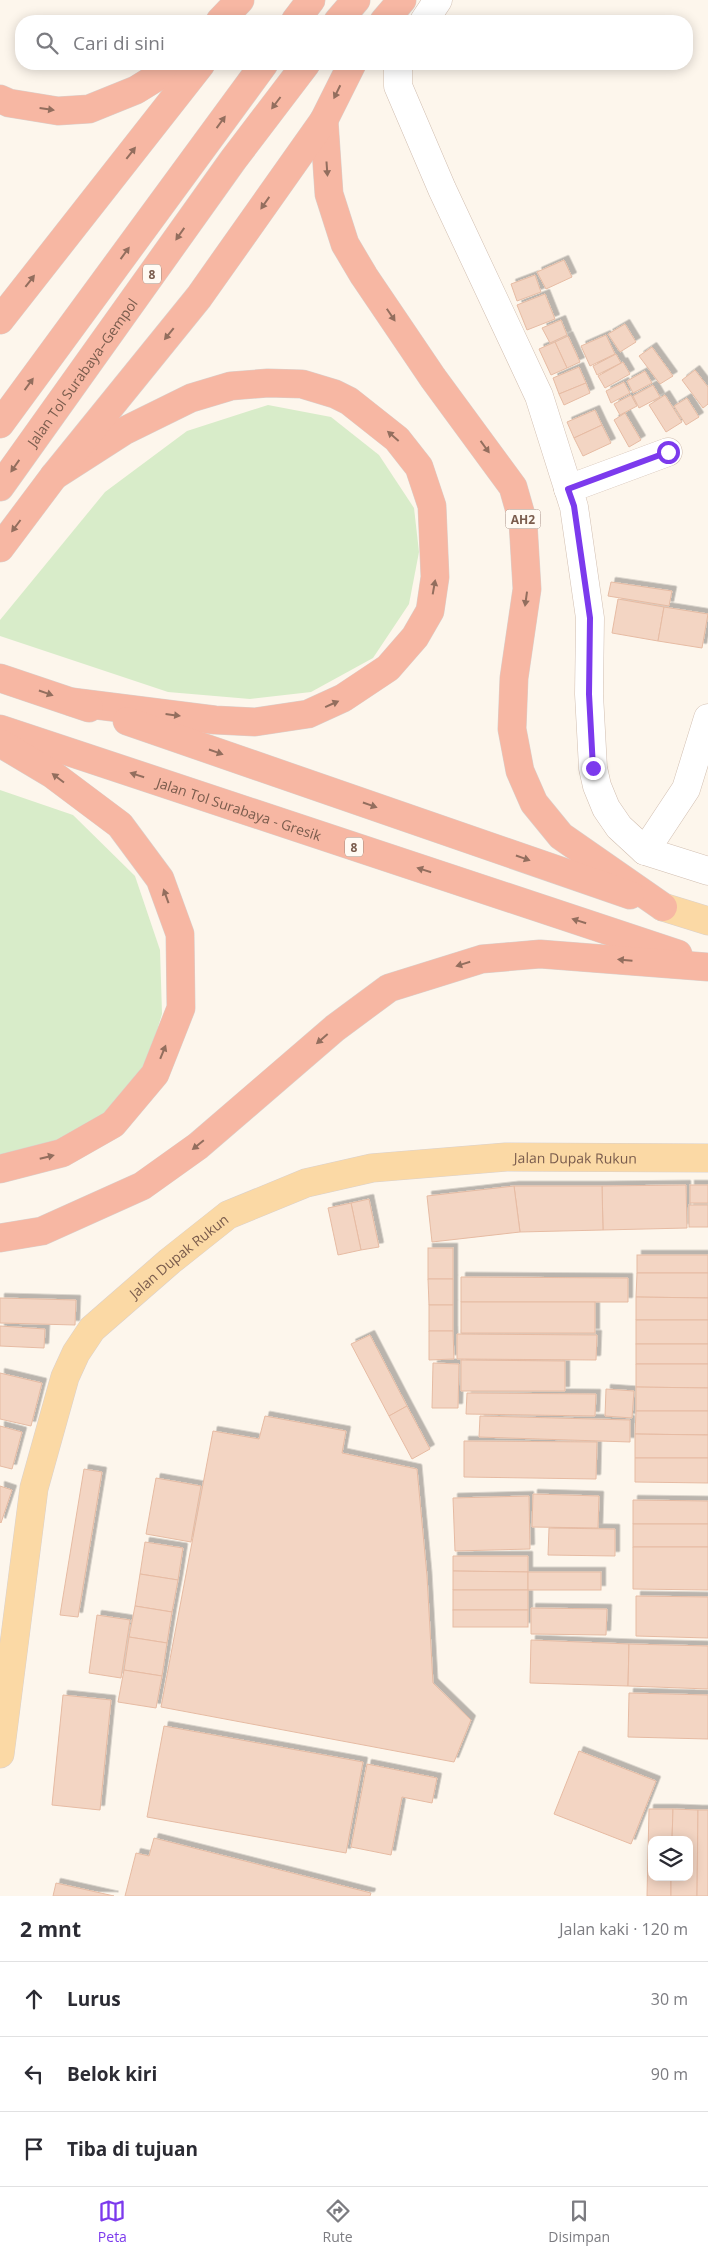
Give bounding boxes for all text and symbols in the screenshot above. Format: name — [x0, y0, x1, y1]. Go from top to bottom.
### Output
search box — [15, 15, 693, 70]
icon: search — [33, 29, 61, 57]
text: Cari di sini — [73, 30, 165, 56]
one-way arrow — [333, 84, 341, 99]
one-way arrow — [271, 96, 282, 109]
one-way arrow — [39, 105, 55, 113]
one-way arrow — [216, 115, 226, 129]
one-way arrow — [125, 147, 136, 160]
one-way arrow — [324, 161, 332, 177]
one-way arrow — [260, 196, 270, 210]
one-way arrow — [175, 227, 185, 241]
one-way arrow — [120, 246, 130, 260]
road number: 8 — [143, 264, 161, 284]
one-way arrow — [25, 275, 36, 288]
street label: Jalan Tol Surabaya–Gempol — [21, 294, 141, 452]
one-way arrow — [386, 309, 395, 322]
one-way arrow — [164, 327, 175, 340]
one-way arrow — [24, 377, 34, 391]
one-way arrow — [388, 430, 400, 442]
one-way arrow — [480, 440, 491, 453]
route start — [657, 441, 680, 464]
one-way arrow — [10, 459, 20, 473]
road number: AH2 — [506, 509, 540, 528]
one-way arrow — [11, 519, 22, 532]
one-way arrow — [430, 578, 438, 594]
one-way arrow — [522, 592, 530, 608]
one-way arrow — [39, 690, 54, 697]
one-way arrow — [325, 699, 339, 707]
one-way arrow — [165, 711, 181, 719]
one-way arrow — [209, 749, 224, 756]
route end — [582, 757, 605, 780]
one-way arrow — [130, 770, 145, 778]
street label: Jalan Tol Surabaya - Gresik — [152, 772, 325, 845]
one-way arrow — [52, 773, 65, 784]
one-way arrow — [363, 801, 378, 809]
road number: 8 — [345, 838, 363, 856]
one-way arrow — [516, 855, 531, 862]
one-way arrow — [417, 866, 432, 873]
one-way arrow — [162, 888, 170, 903]
one-way arrow — [571, 917, 586, 924]
one-way arrow — [616, 956, 632, 964]
one-way arrow — [456, 961, 471, 969]
one-way arrow — [316, 1034, 329, 1045]
one-way arrow — [160, 1045, 168, 1059]
one-way arrow — [192, 1140, 205, 1150]
street label: Jalan Dupak Rukun — [512, 1148, 637, 1167]
one-way arrow — [40, 1153, 55, 1161]
street label: Jalan Dupak Rukun — [123, 1209, 232, 1303]
map controls — [648, 1836, 693, 1881]
button: layers — [648, 1836, 693, 1881]
text: 2 mnt — [20, 1915, 81, 1943]
text: Jalan kaki · 120 m — [559, 1918, 688, 1940]
icon: ahead — [20, 1985, 48, 2013]
text: Lurus — [67, 1986, 121, 2012]
text: 30 m — [651, 1988, 688, 2010]
icon: left — [20, 2060, 48, 2088]
text: Belok kiri — [67, 2061, 157, 2087]
text: 90 m — [651, 2063, 688, 2085]
icon: arrive — [20, 2135, 48, 2163]
text: Tiba di tujuan — [67, 2136, 198, 2162]
tab: Peta — [98, 2197, 127, 2246]
tab: Rute — [323, 2197, 353, 2246]
tab: Disimpan — [548, 2197, 610, 2246]

